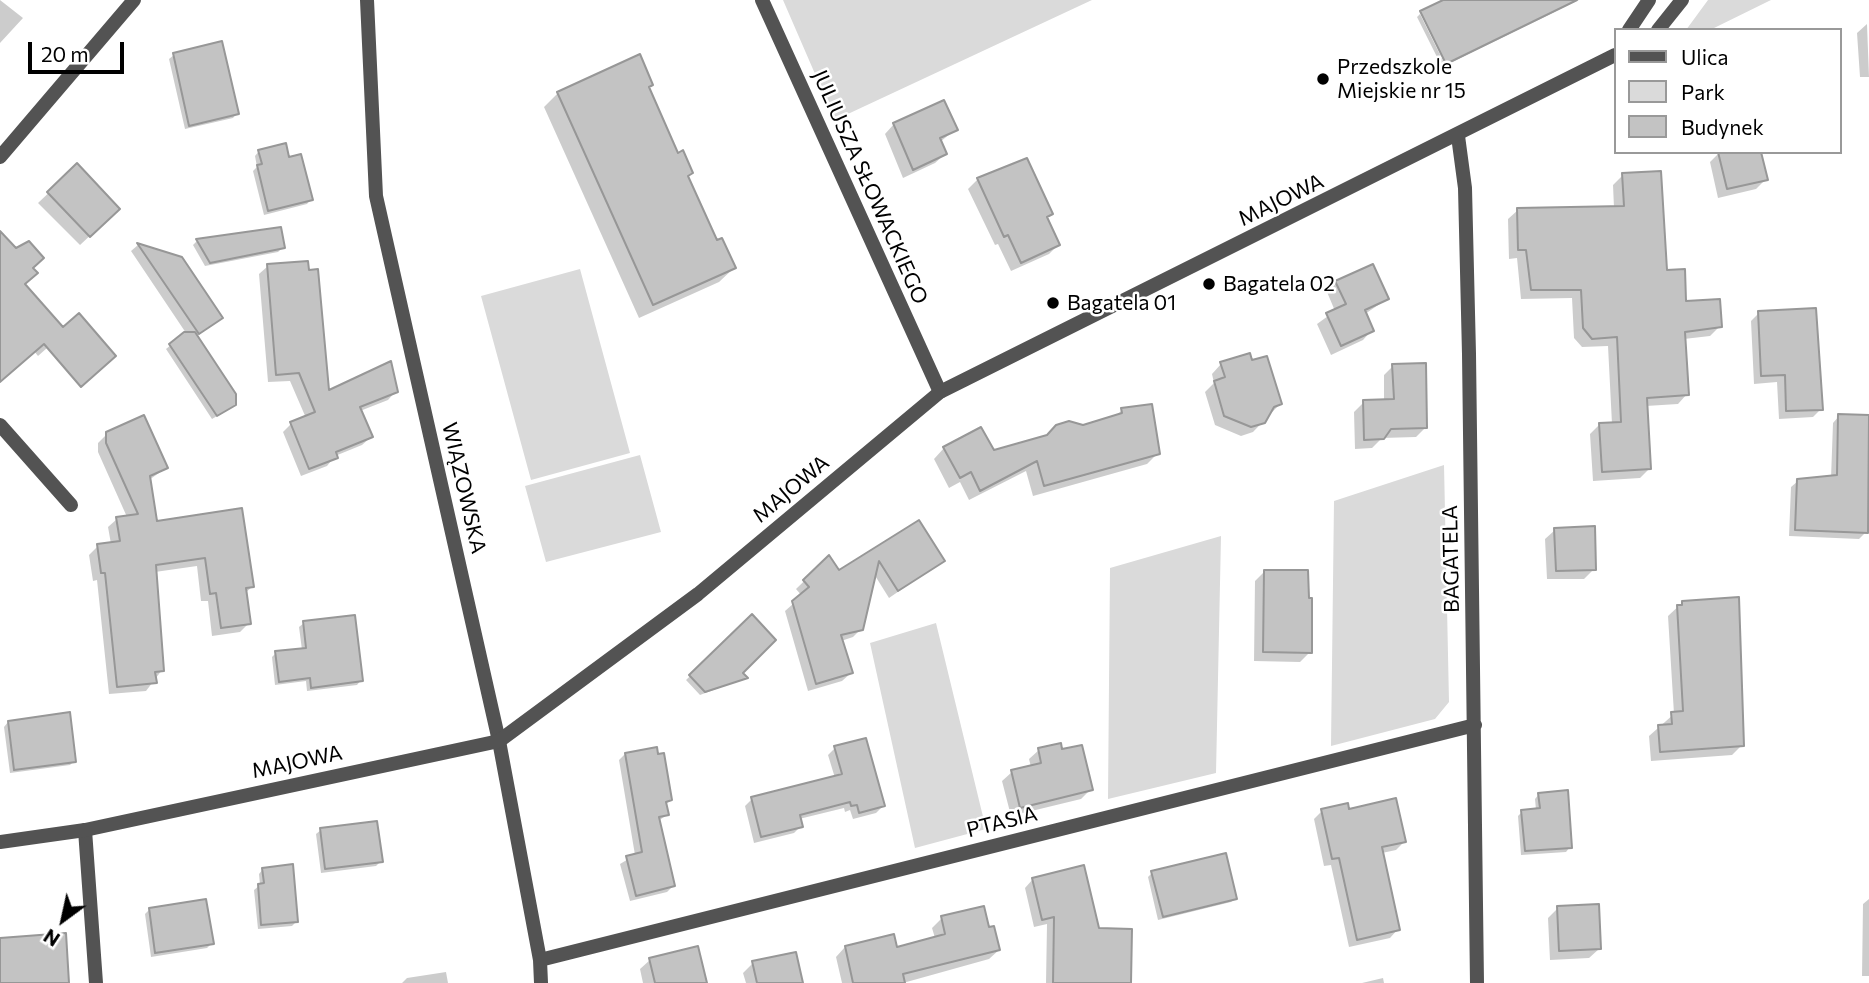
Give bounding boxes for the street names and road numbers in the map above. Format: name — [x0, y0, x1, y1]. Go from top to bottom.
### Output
street label: JULIUSZA SŁOWACKIEGO — [807, 66, 933, 308]
street label: MAJOWA — [1234, 169, 1328, 231]
street label: WIĄZOWSKA — [437, 420, 491, 556]
street label: MAJOWA — [748, 450, 834, 528]
street label: BAGATELA — [1437, 505, 1465, 613]
street label: MAJOWA — [249, 740, 345, 784]
street label: PTASIA — [964, 801, 1040, 843]

